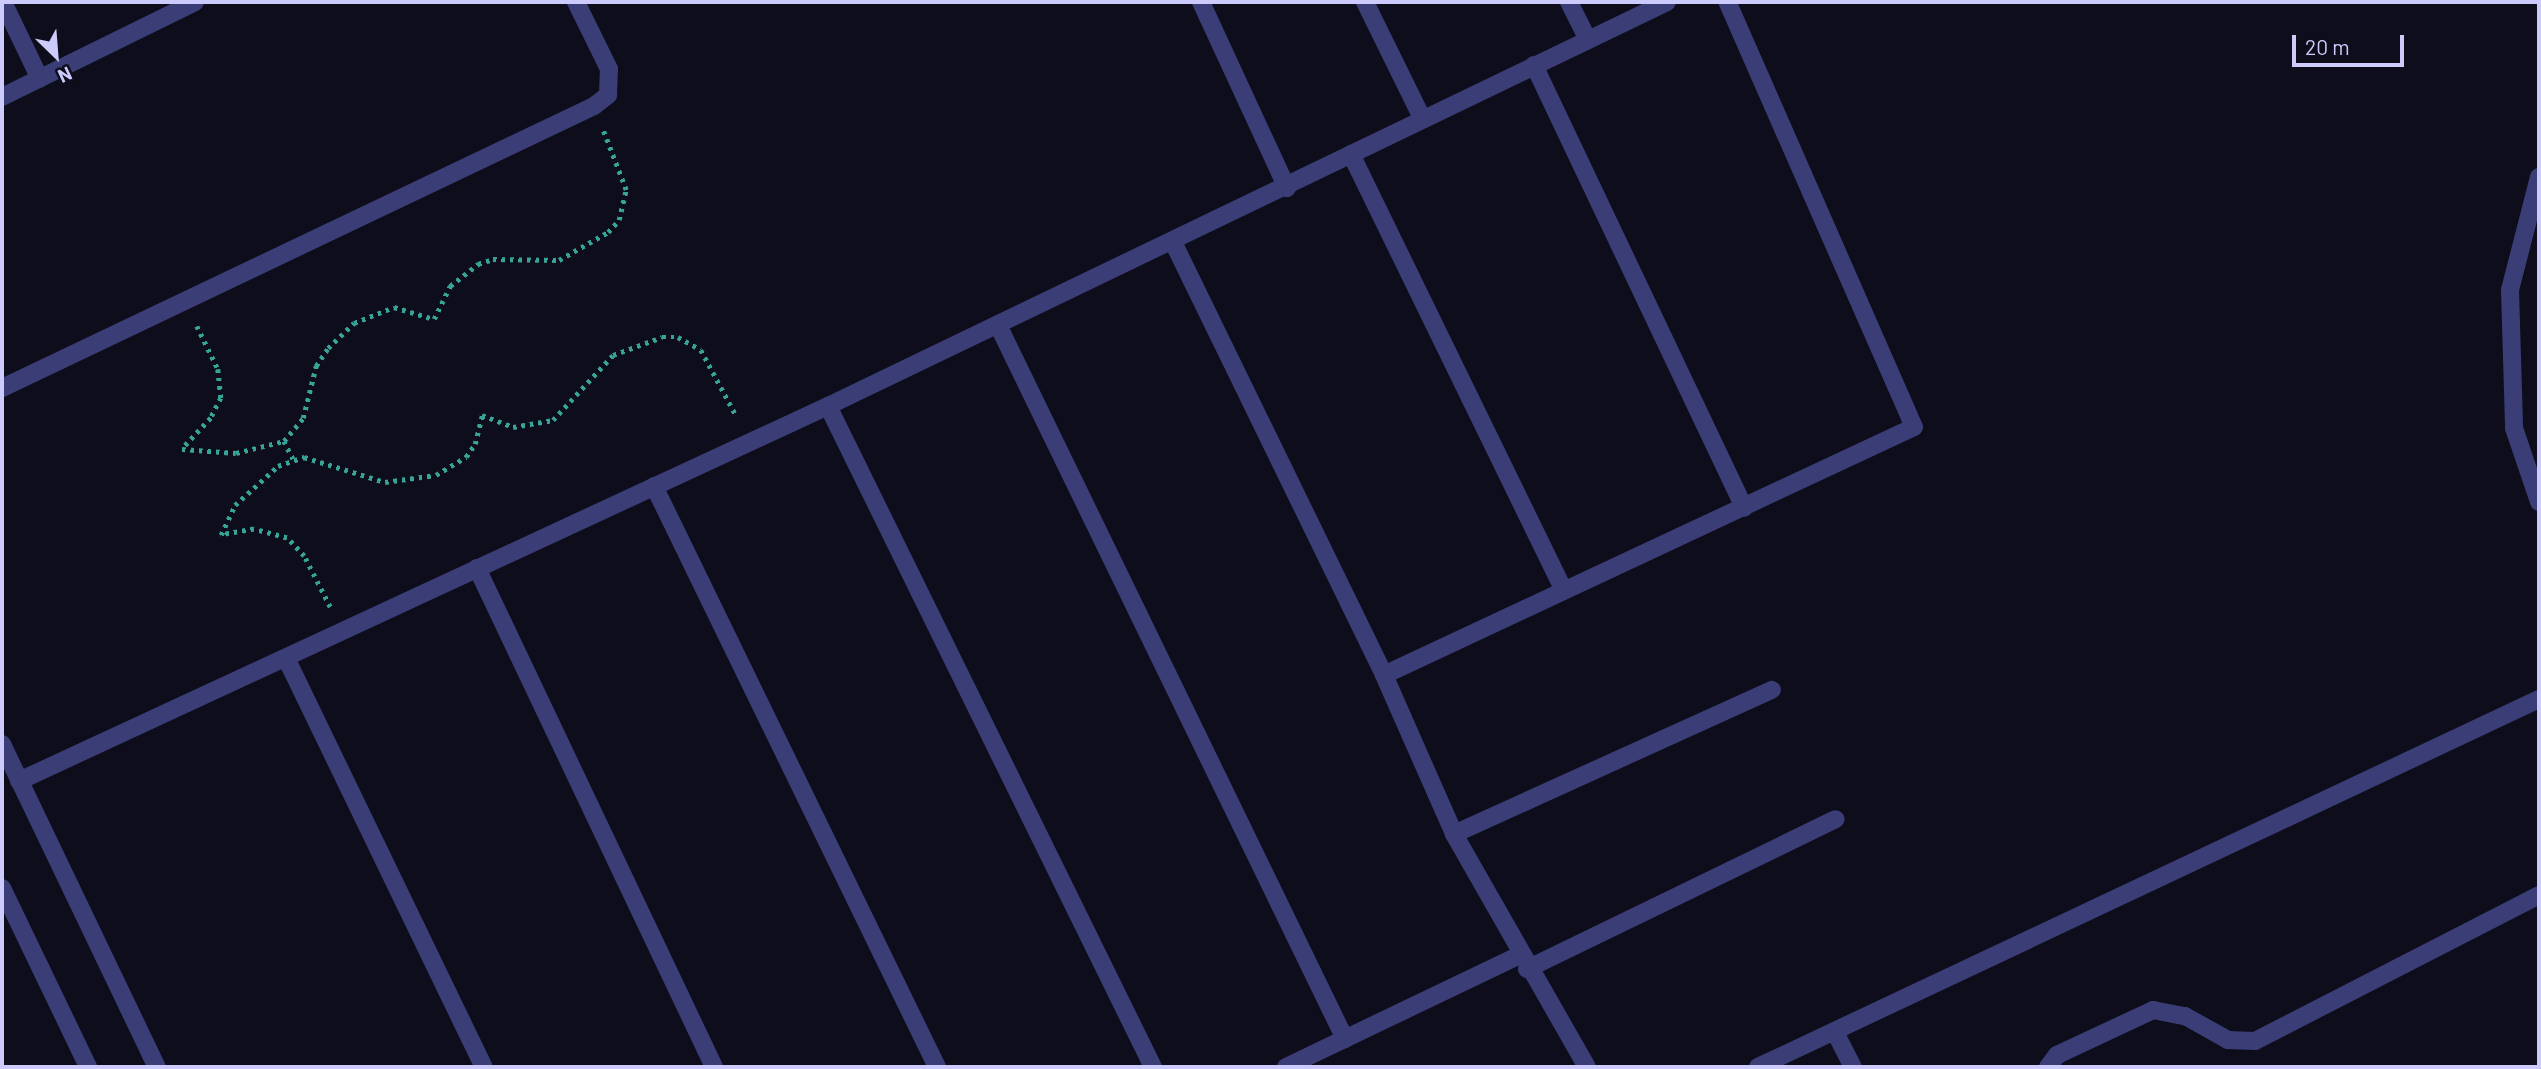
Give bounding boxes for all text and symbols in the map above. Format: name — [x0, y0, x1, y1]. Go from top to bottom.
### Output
north arrow — [21, 21, 91, 91]
scale bar — [2296, 21, 2408, 65]
text: 20 m — [2305, 34, 2350, 59]
text: N — [55, 62, 76, 89]

